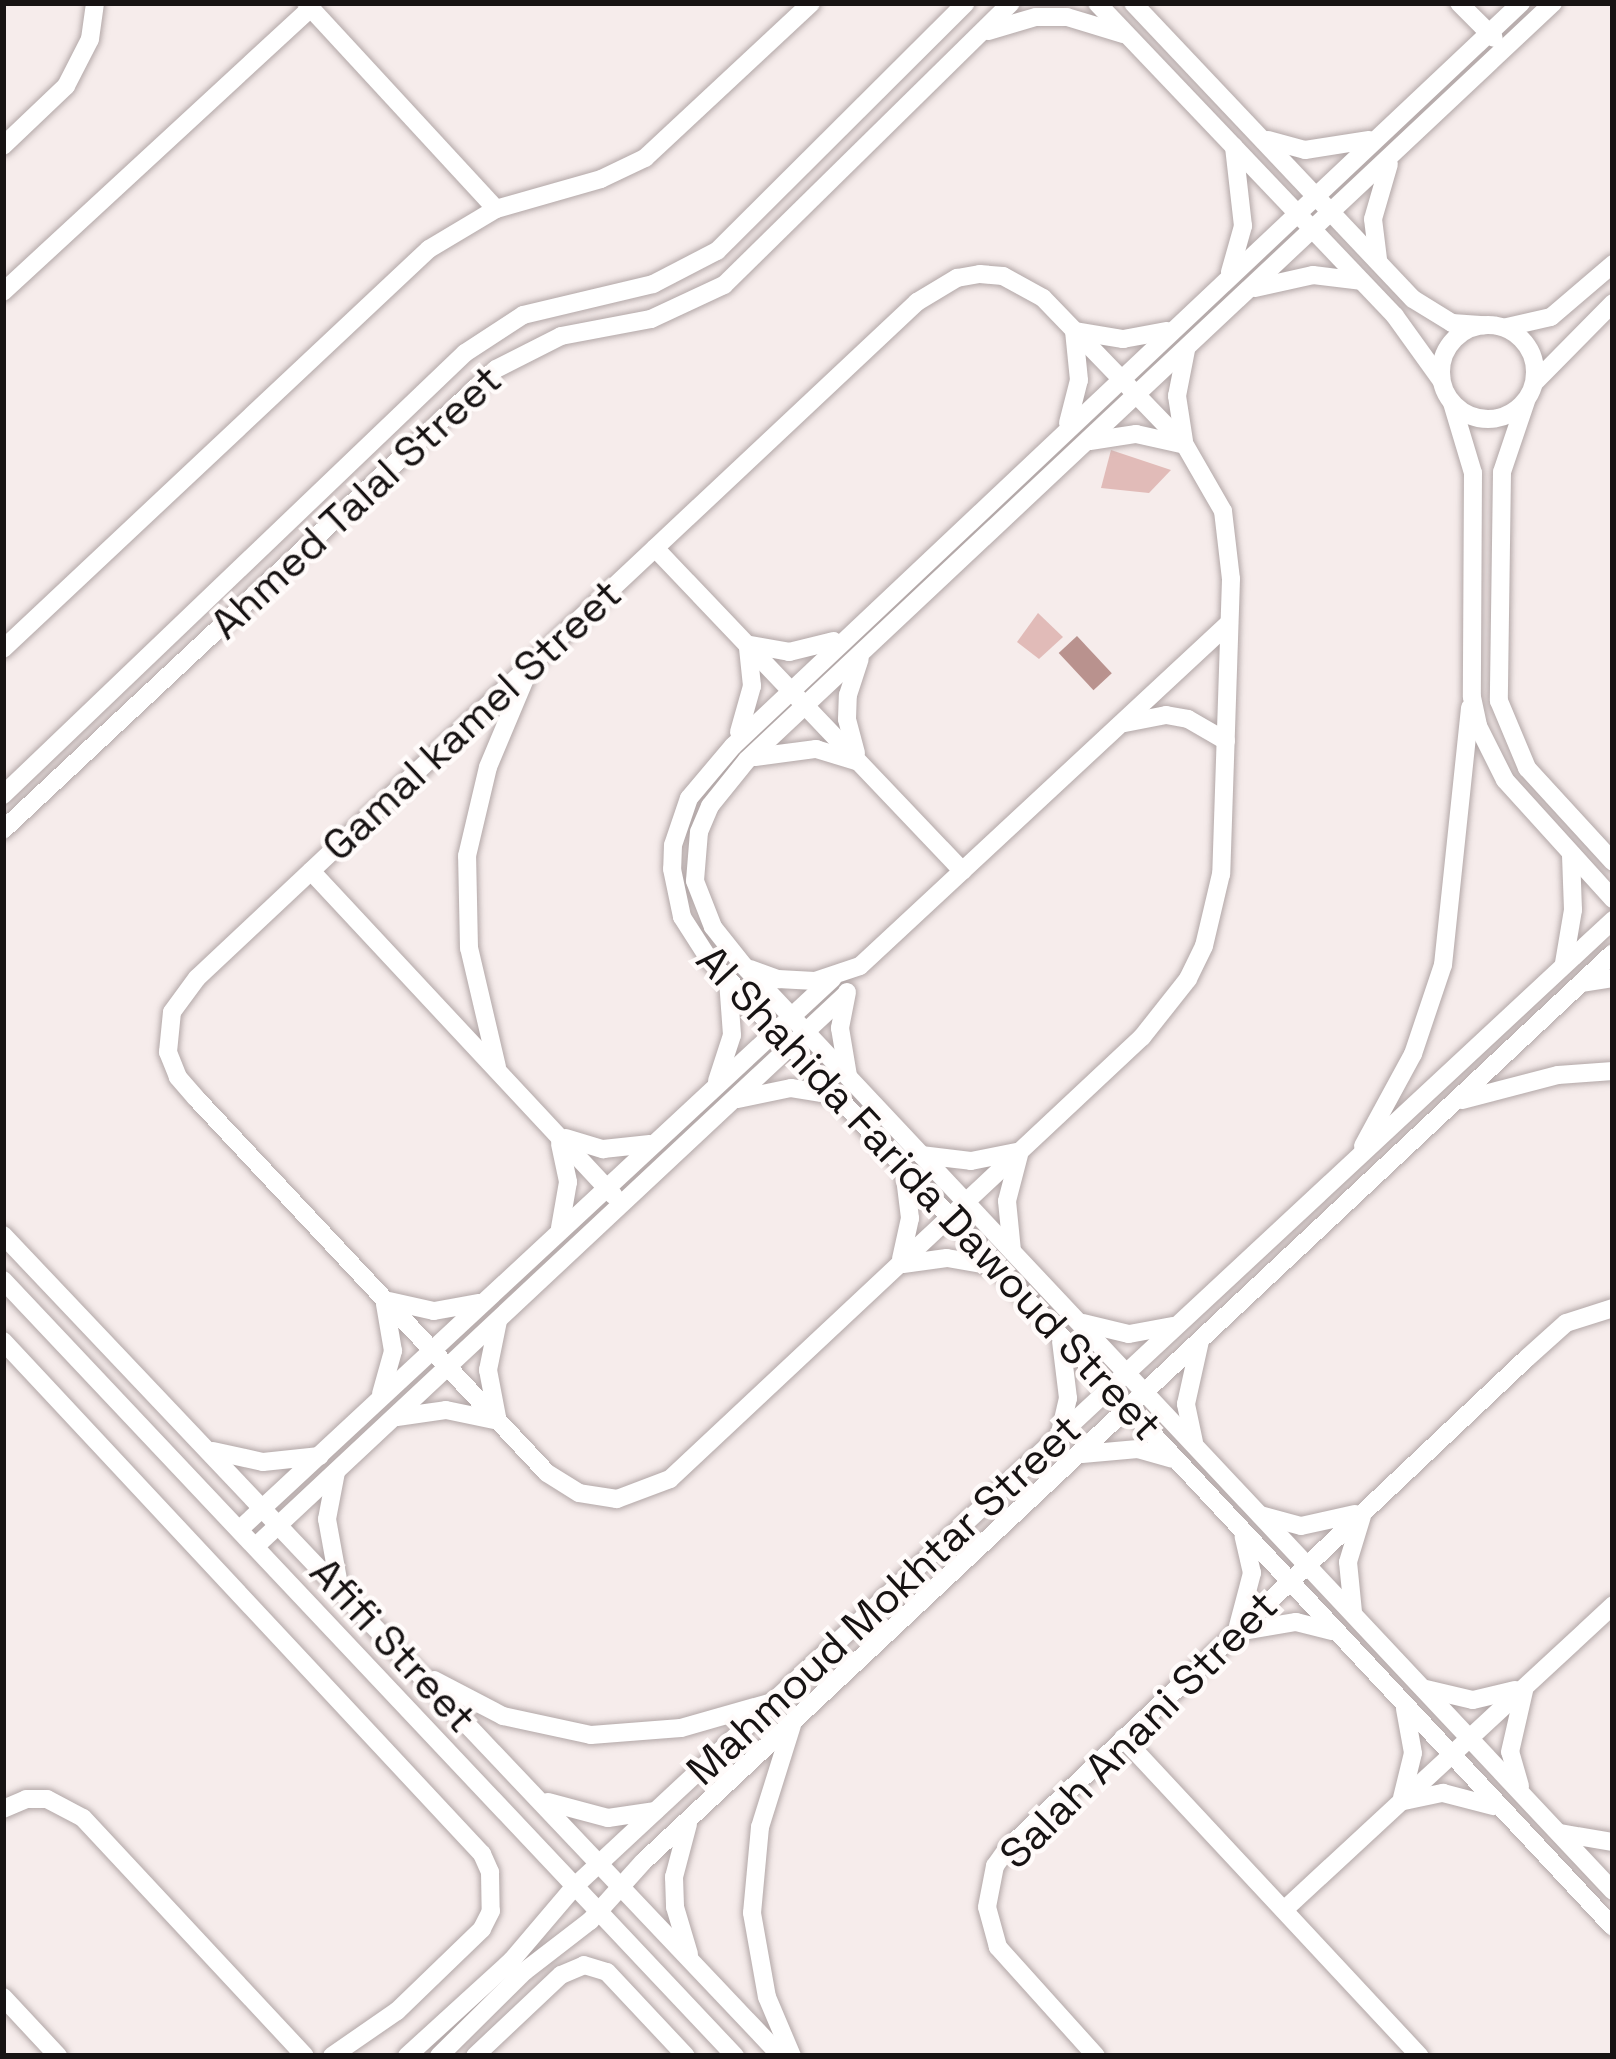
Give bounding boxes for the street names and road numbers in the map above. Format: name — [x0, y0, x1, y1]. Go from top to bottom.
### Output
street label: Ahmed Talal Street — [200, 354, 512, 650]
street label: Gamal kamel Street — [312, 569, 632, 871]
street label: Al Shahida Farida Dawoud Street — [686, 935, 1172, 1451]
street label: Mahmoud Mokhtar Street — [677, 1404, 1091, 1796]
street label: Afifi Street — [299, 1547, 487, 1743]
street label: Salah Anani Street — [990, 1581, 1288, 1879]

